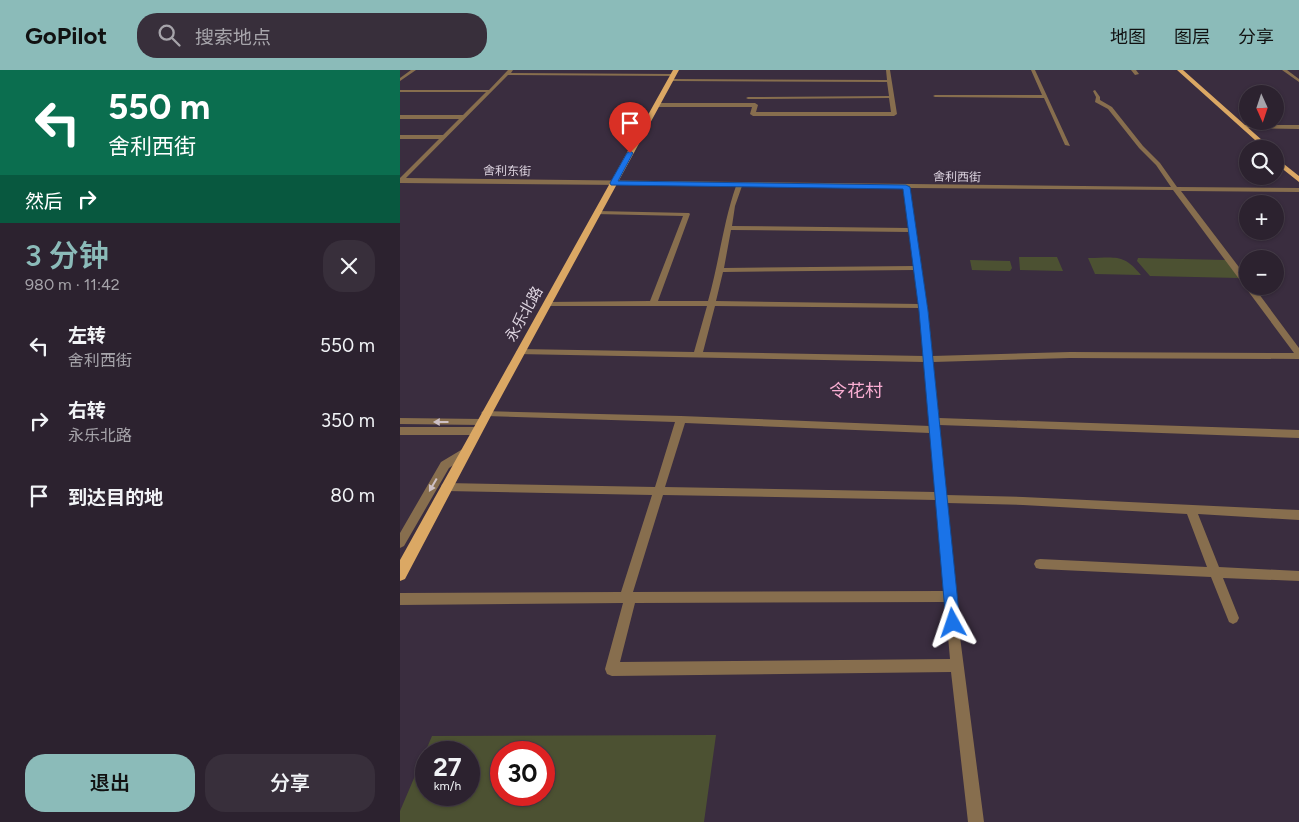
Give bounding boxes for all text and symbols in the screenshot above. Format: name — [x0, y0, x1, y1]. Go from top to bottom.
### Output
search box — [137, 13, 487, 58]
text: GoPilot — [25, 21, 107, 50]
icon: search — [155, 21, 183, 49]
text: 搜索地点 — [195, 26, 271, 49]
text: 地图 — [1110, 26, 1146, 48]
text: 图层 — [1174, 26, 1210, 48]
text: 分享 — [1238, 26, 1274, 48]
north arrow — [1239, 85, 1284, 130]
map controls — [1239, 85, 1284, 295]
text: 550 m — [108, 86, 210, 128]
icon: left — [25, 90, 90, 155]
pin — [609, 102, 651, 153]
icon: arrive — [616, 109, 644, 137]
text: 舍利西街 — [108, 133, 196, 160]
button: search — [1239, 140, 1284, 185]
street label: 舍利东街 — [483, 164, 531, 178]
street label: 舍利西街 — [933, 170, 981, 184]
icon: right — [73, 185, 101, 213]
text: 然后 — [25, 190, 63, 213]
button: + — [1239, 195, 1284, 240]
text: 3 分钟 — [25, 237, 109, 274]
button: close — [323, 240, 375, 292]
button: − — [1239, 250, 1284, 295]
text: 980 m · 11:42 — [25, 275, 120, 294]
street label: 永乐北路 — [502, 283, 546, 345]
text: 左转 — [68, 324, 106, 347]
icon: left — [25, 332, 53, 360]
text: 550 m — [320, 334, 375, 357]
text: 舍利西街 — [68, 351, 132, 370]
district label: 令花村 — [829, 380, 883, 402]
text: 右转 — [68, 399, 106, 422]
icon: right — [25, 407, 53, 435]
text: 350 m — [321, 409, 375, 432]
one-way arrow — [433, 418, 449, 426]
text: 永乐北路 — [68, 426, 132, 445]
one-way arrow — [429, 478, 437, 493]
icon: arrive — [25, 482, 53, 510]
text: 80 m — [330, 484, 375, 507]
text: 到达目的地 — [68, 486, 163, 509]
position arrow — [926, 596, 978, 648]
speed limit sign: 30 — [490, 741, 555, 806]
text: 27 — [433, 752, 462, 782]
button: 退出 — [25, 754, 195, 812]
button: 分享 — [205, 754, 375, 812]
text: km/h — [434, 779, 461, 793]

